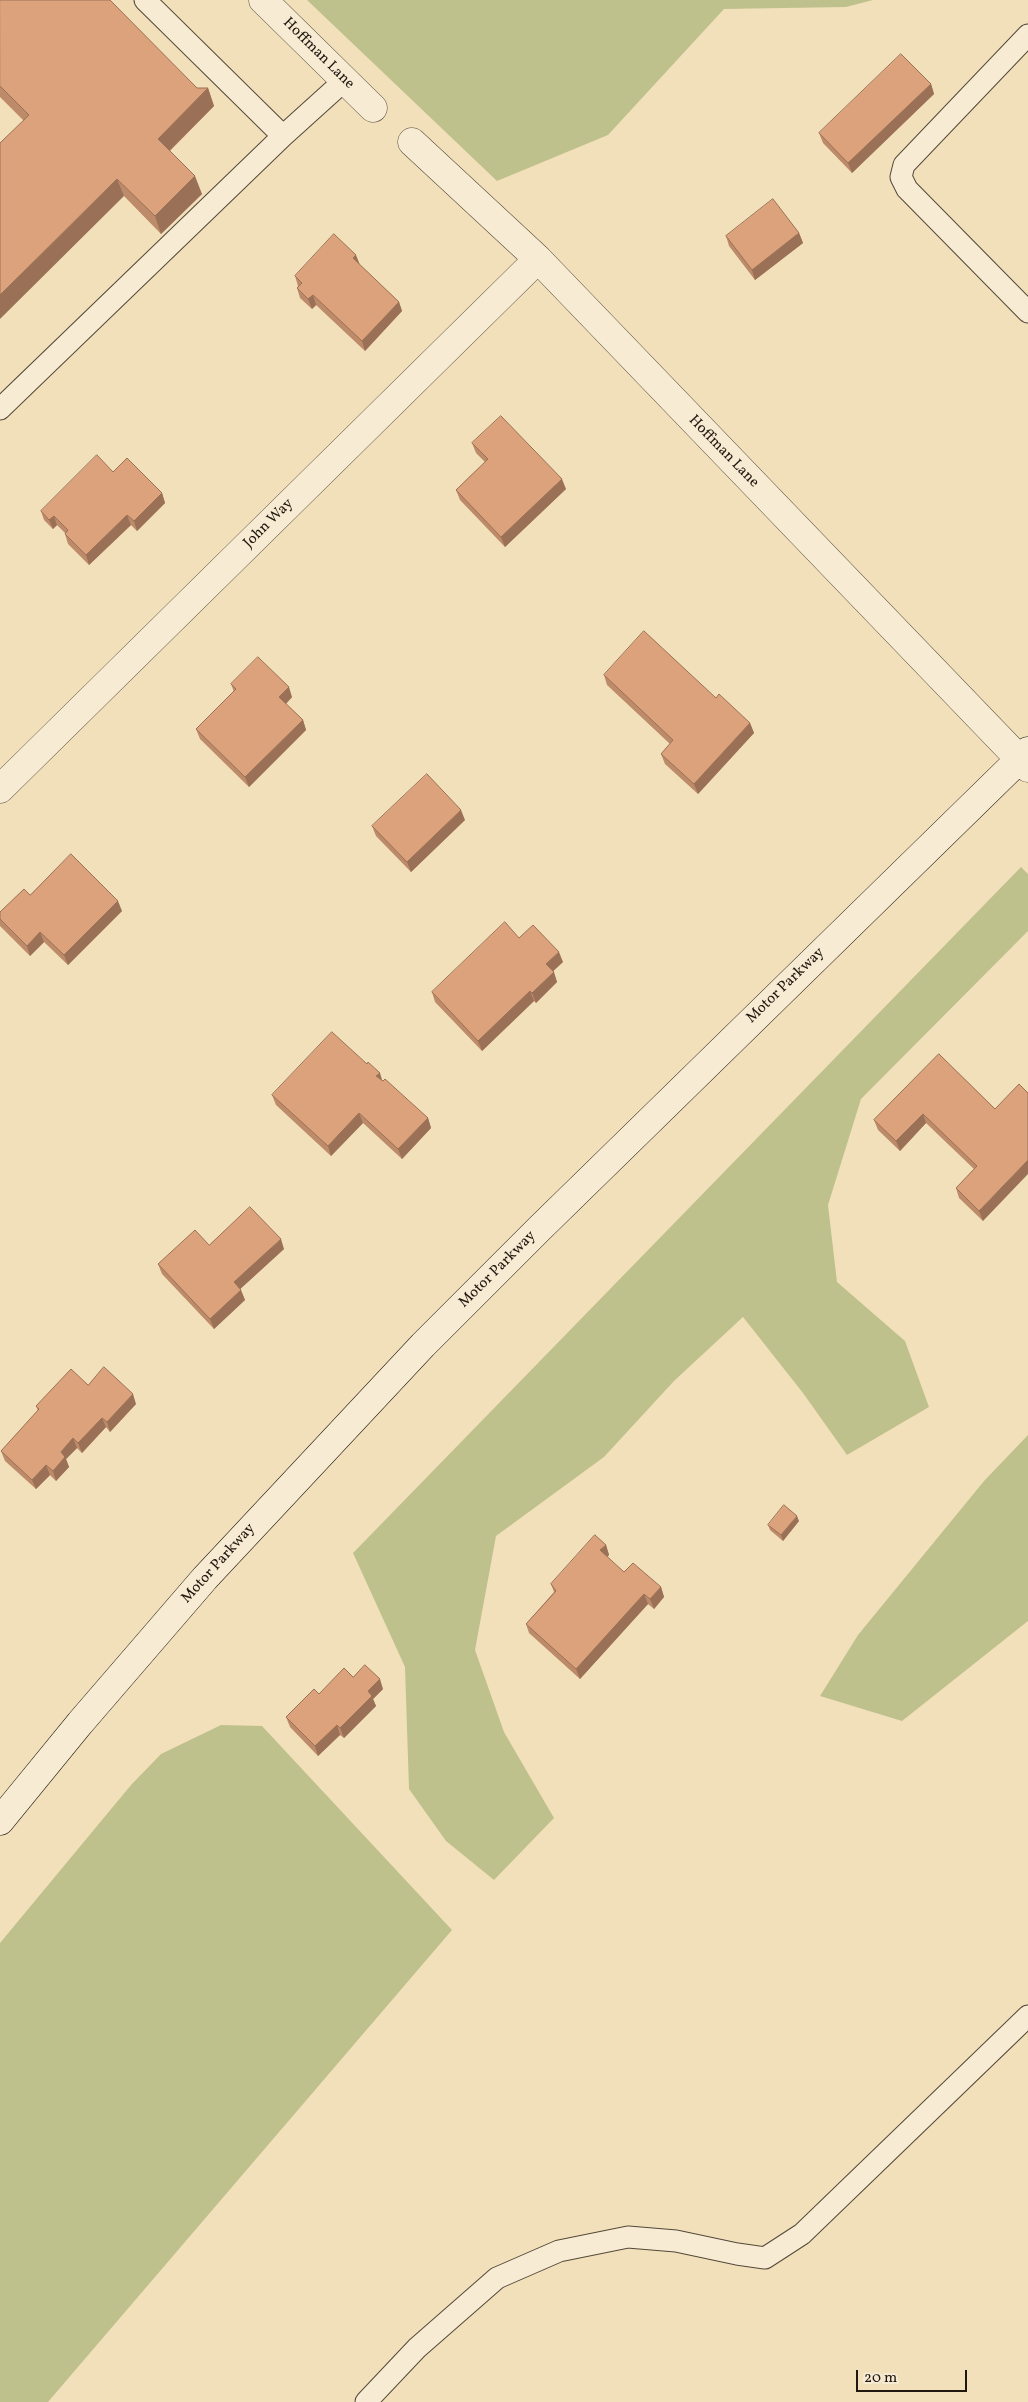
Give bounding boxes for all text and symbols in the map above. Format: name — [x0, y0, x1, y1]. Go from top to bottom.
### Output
street label: Hoffman Lane — [278, 14, 358, 94]
street label: Hoffman Lane — [684, 412, 762, 492]
street label: John Way — [240, 495, 298, 553]
street label: Motor Parkway — [743, 944, 829, 1028]
street label: Motor Parkway — [456, 1228, 540, 1312]
street label: Motor Parkway — [178, 1520, 260, 1608]
scale bar — [858, 2360, 969, 2392]
text: 20 m — [864, 2368, 897, 2389]

